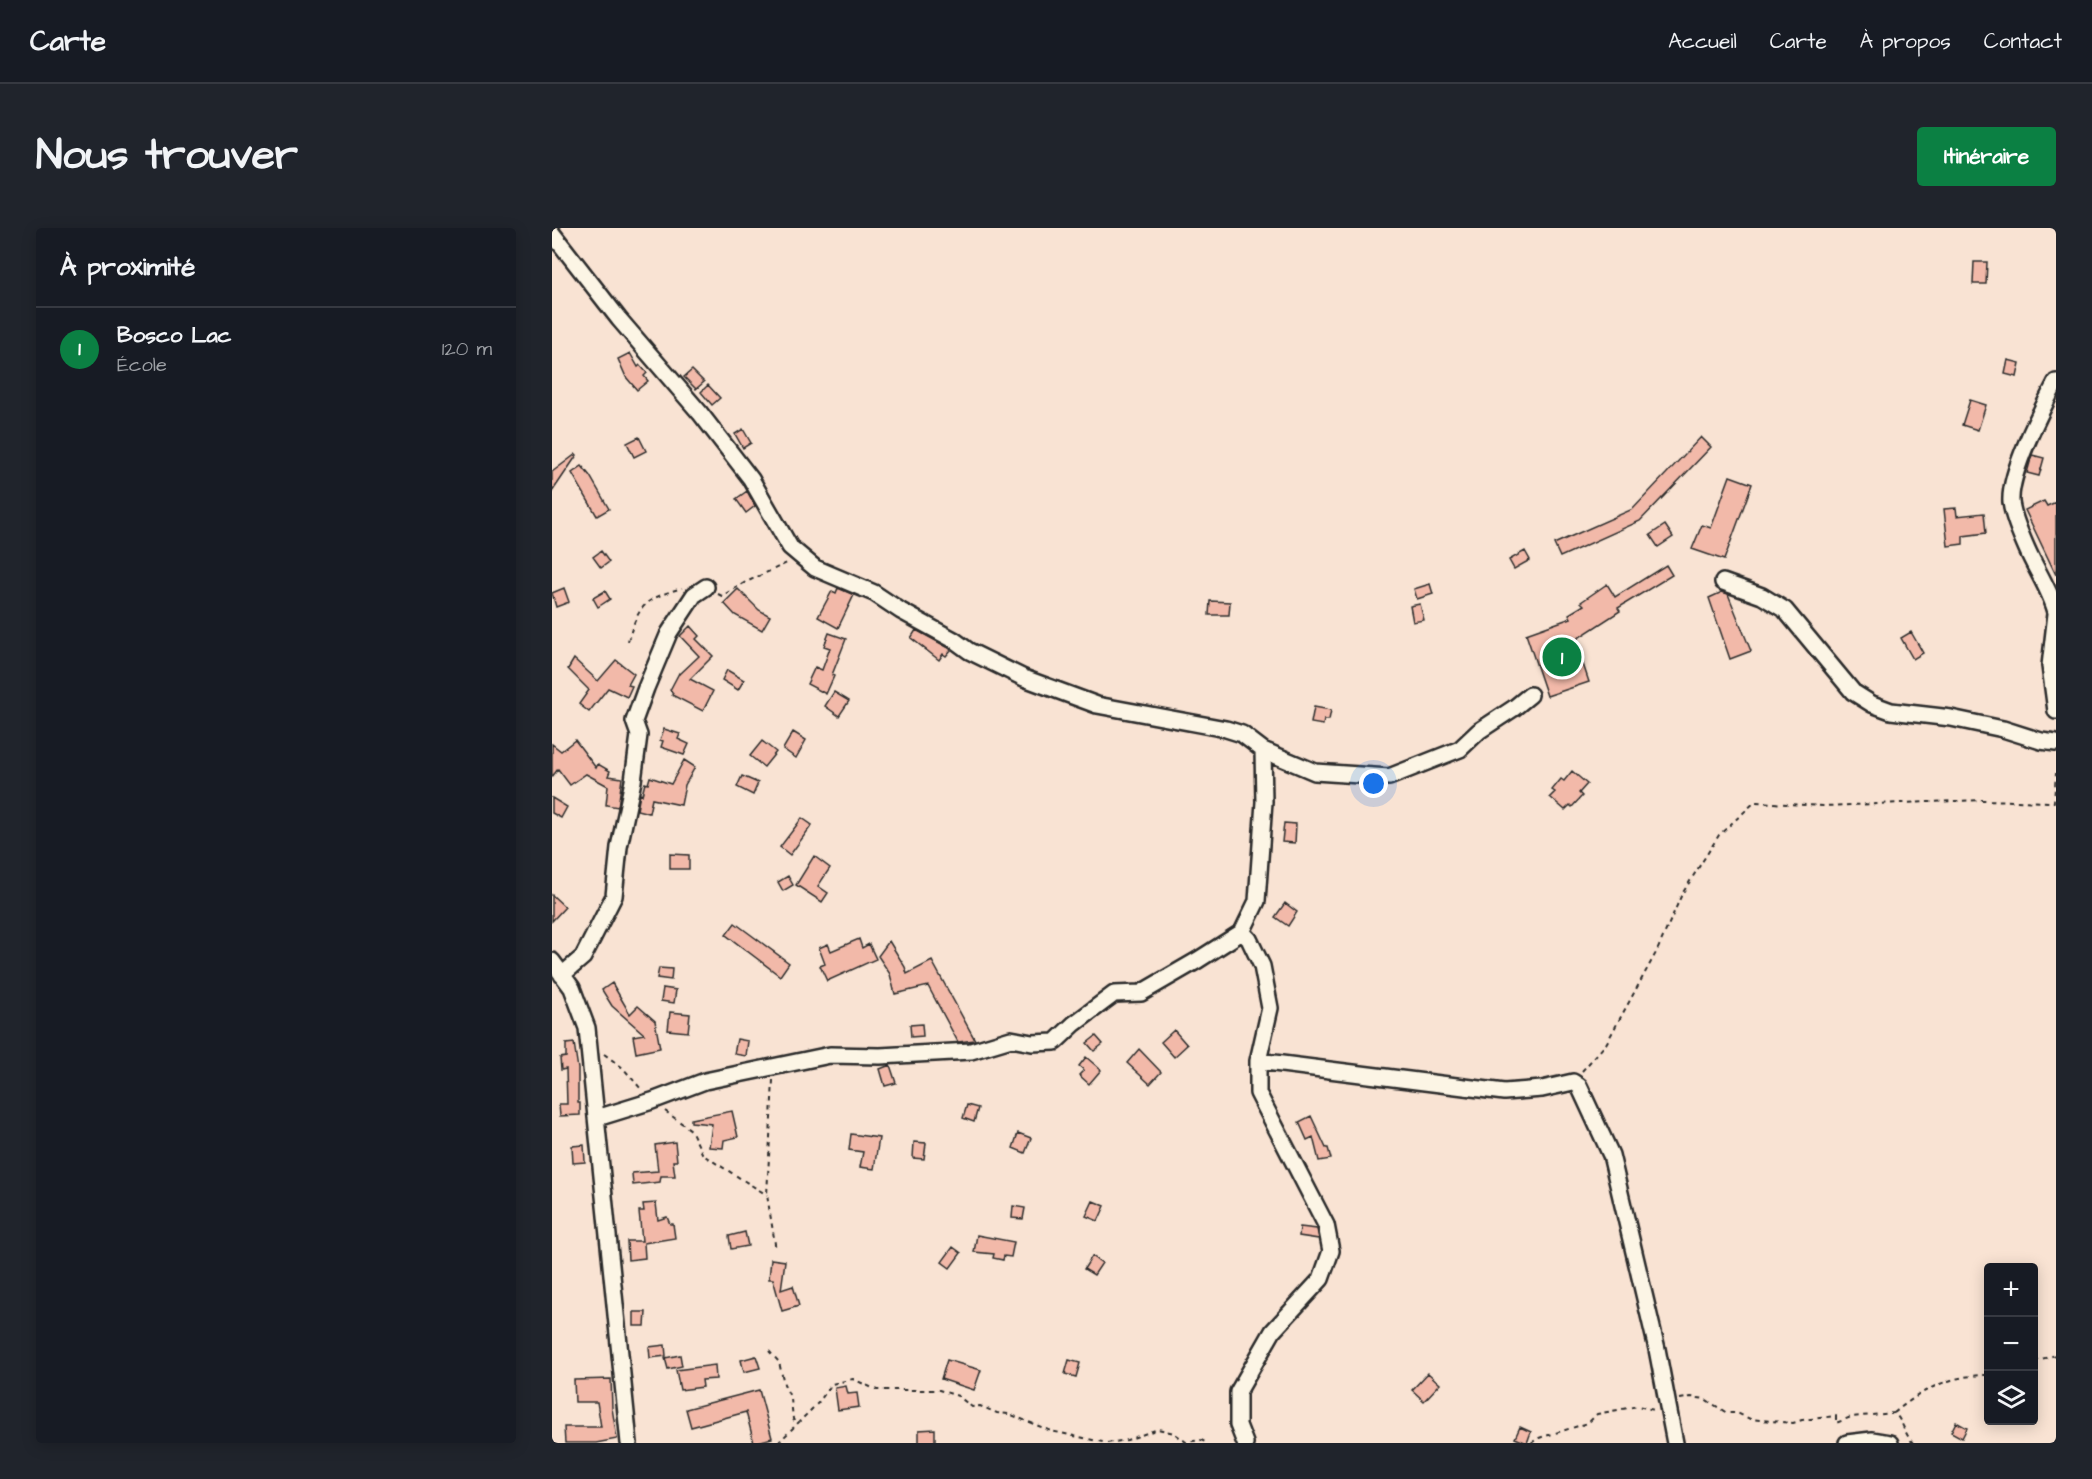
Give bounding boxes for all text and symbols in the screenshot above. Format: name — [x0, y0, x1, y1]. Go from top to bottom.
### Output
text: Carte — [30, 22, 106, 61]
text: Accueil — [1668, 27, 1737, 56]
text: Carte — [1770, 27, 1827, 56]
text: À propos — [1860, 27, 1951, 56]
text: Contact — [1984, 27, 2062, 56]
text: Nous trouver — [36, 127, 298, 185]
button: Itinéraire — [1917, 127, 2056, 186]
text: À proximité — [60, 249, 195, 285]
text: Bosco Lac — [117, 320, 232, 351]
text: 1 — [78, 335, 81, 363]
text: 120 m — [442, 335, 492, 363]
text: École — [117, 351, 167, 379]
pin: 1 — [1542, 634, 1582, 680]
your location — [1359, 769, 1388, 798]
map controls — [1984, 1263, 2038, 1425]
button: + — [1984, 1263, 2038, 1317]
button: − — [1984, 1317, 2038, 1371]
button: layers — [1984, 1371, 2038, 1425]

